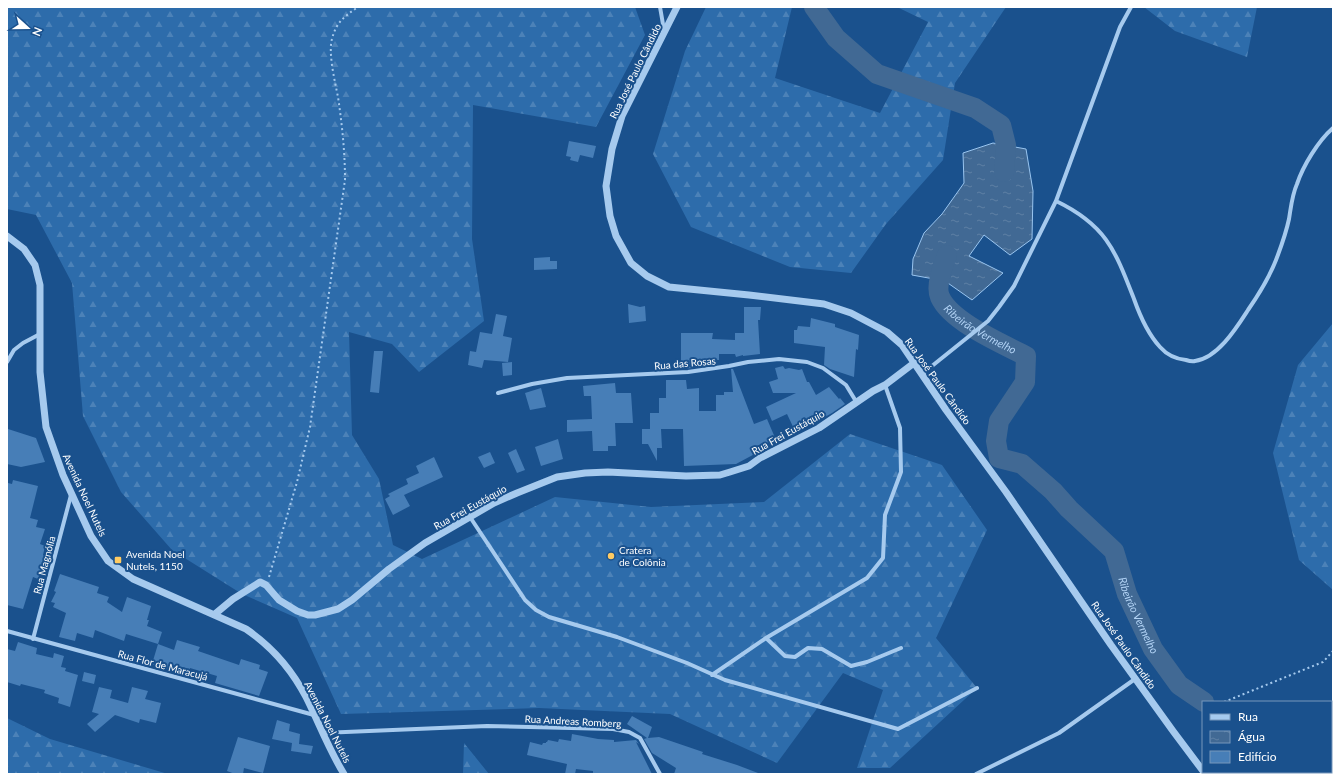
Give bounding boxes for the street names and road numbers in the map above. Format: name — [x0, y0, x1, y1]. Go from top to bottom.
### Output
street label: Rua José Paulo Cândido — [607, 21, 663, 120]
street label: Rua José Paulo Cândido — [903, 335, 974, 427]
street label: Rua das Rosas — [654, 354, 716, 372]
street label: Rua Frei Eustáquio — [750, 407, 827, 457]
street label: Avenida Noel Nutels — [61, 452, 109, 538]
street label: Rua Frei Eustáquio — [432, 482, 509, 532]
street label: Rua Magnólia — [31, 535, 57, 595]
street label: Rua José Paulo Cândido — [1089, 599, 1159, 691]
street label: Rua Flor de Maracujá — [117, 647, 209, 683]
street label: Avenida Noel Nutels — [302, 679, 354, 765]
street label: Rua Andreas Romberg — [524, 712, 622, 730]

